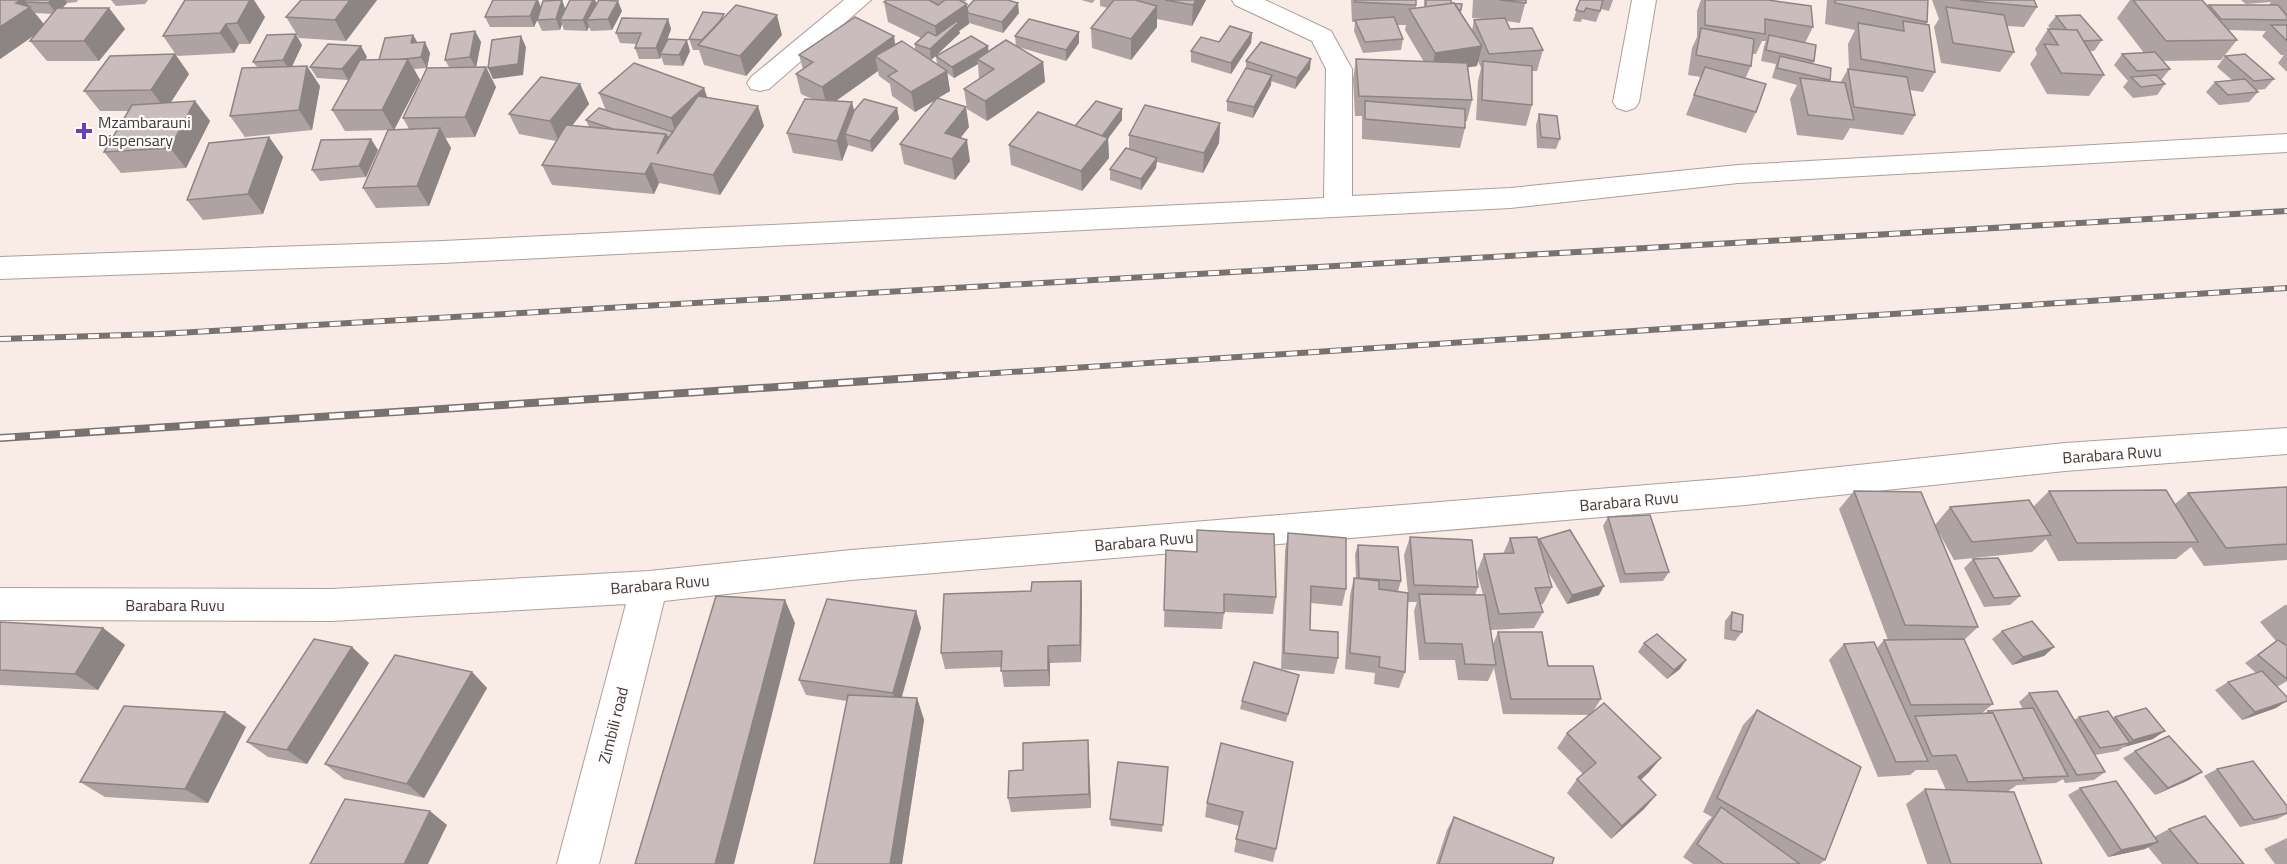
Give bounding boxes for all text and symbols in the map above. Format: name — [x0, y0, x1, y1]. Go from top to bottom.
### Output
place label: Mzambarauni Dispensary — [98, 110, 191, 152]
marker: Mzambarauni Dispensary — [75, 122, 93, 140]
street label: Barabara Ruvu — [2062, 439, 2162, 469]
street label: Barabara Ruvu — [1578, 485, 1680, 517]
street label: Barabara Ruvu — [1093, 525, 1195, 557]
street label: Barabara Ruvu — [609, 568, 711, 600]
street label: Barabara Ruvu — [125, 593, 225, 617]
street label: Zimbili road — [592, 684, 634, 766]

